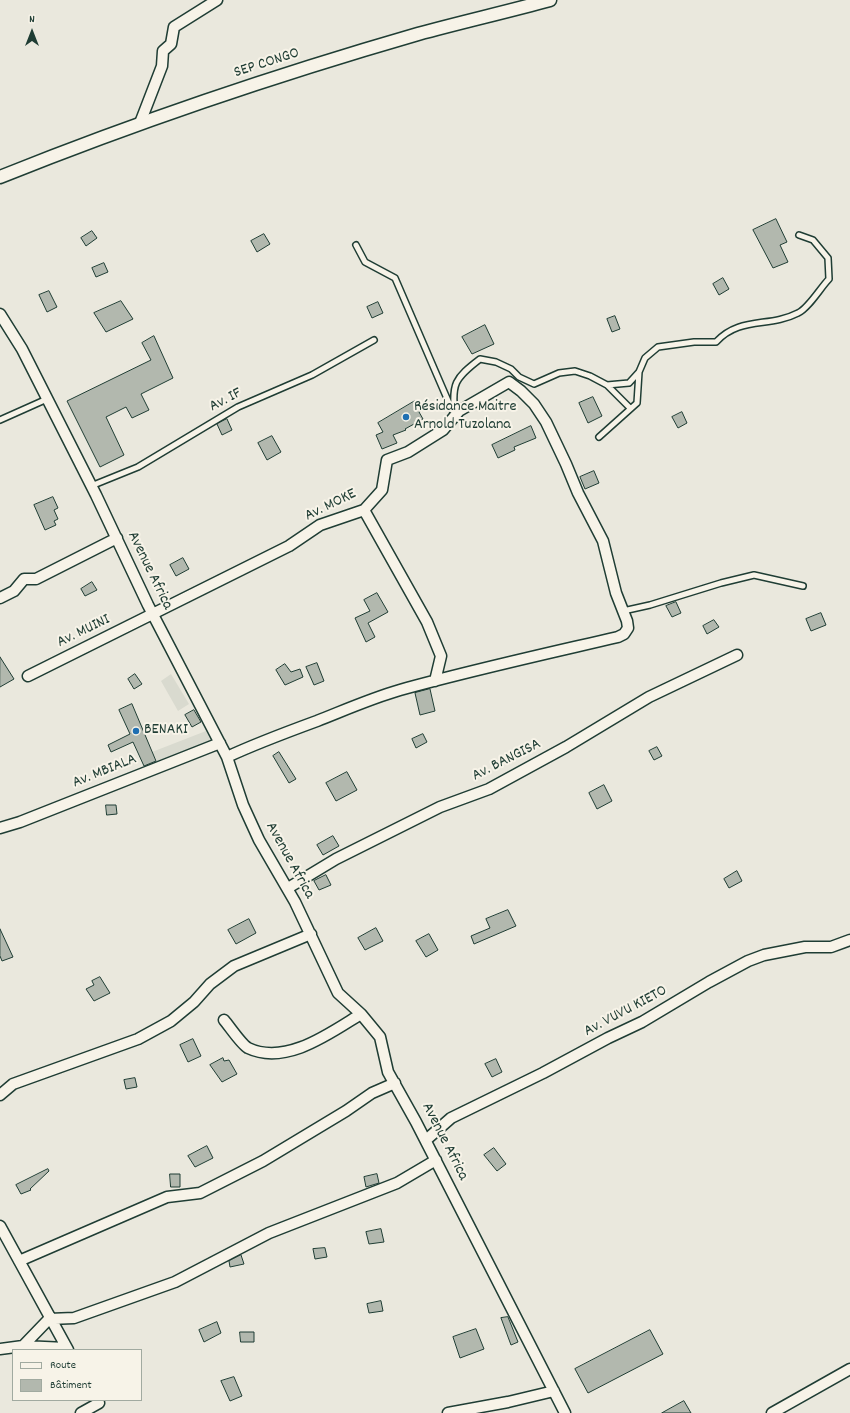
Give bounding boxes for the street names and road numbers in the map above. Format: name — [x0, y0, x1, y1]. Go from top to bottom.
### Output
street label: SEP CONGO — [232, 44, 302, 84]
street label: Av. IF — [207, 385, 245, 417]
street label: Av. MOKE — [302, 485, 360, 527]
street label: Avenue Africa — [122, 529, 176, 613]
street label: Av. MUINI — [54, 611, 114, 653]
street label: Av. BANGISA — [469, 735, 545, 787]
street label: Av. MBIALA — [70, 750, 140, 794]
street label: Avenue Africa — [260, 819, 318, 903]
street label: Av. VUVU KIETO — [581, 982, 671, 1042]
street label: Avenue Africa — [416, 1100, 472, 1184]

